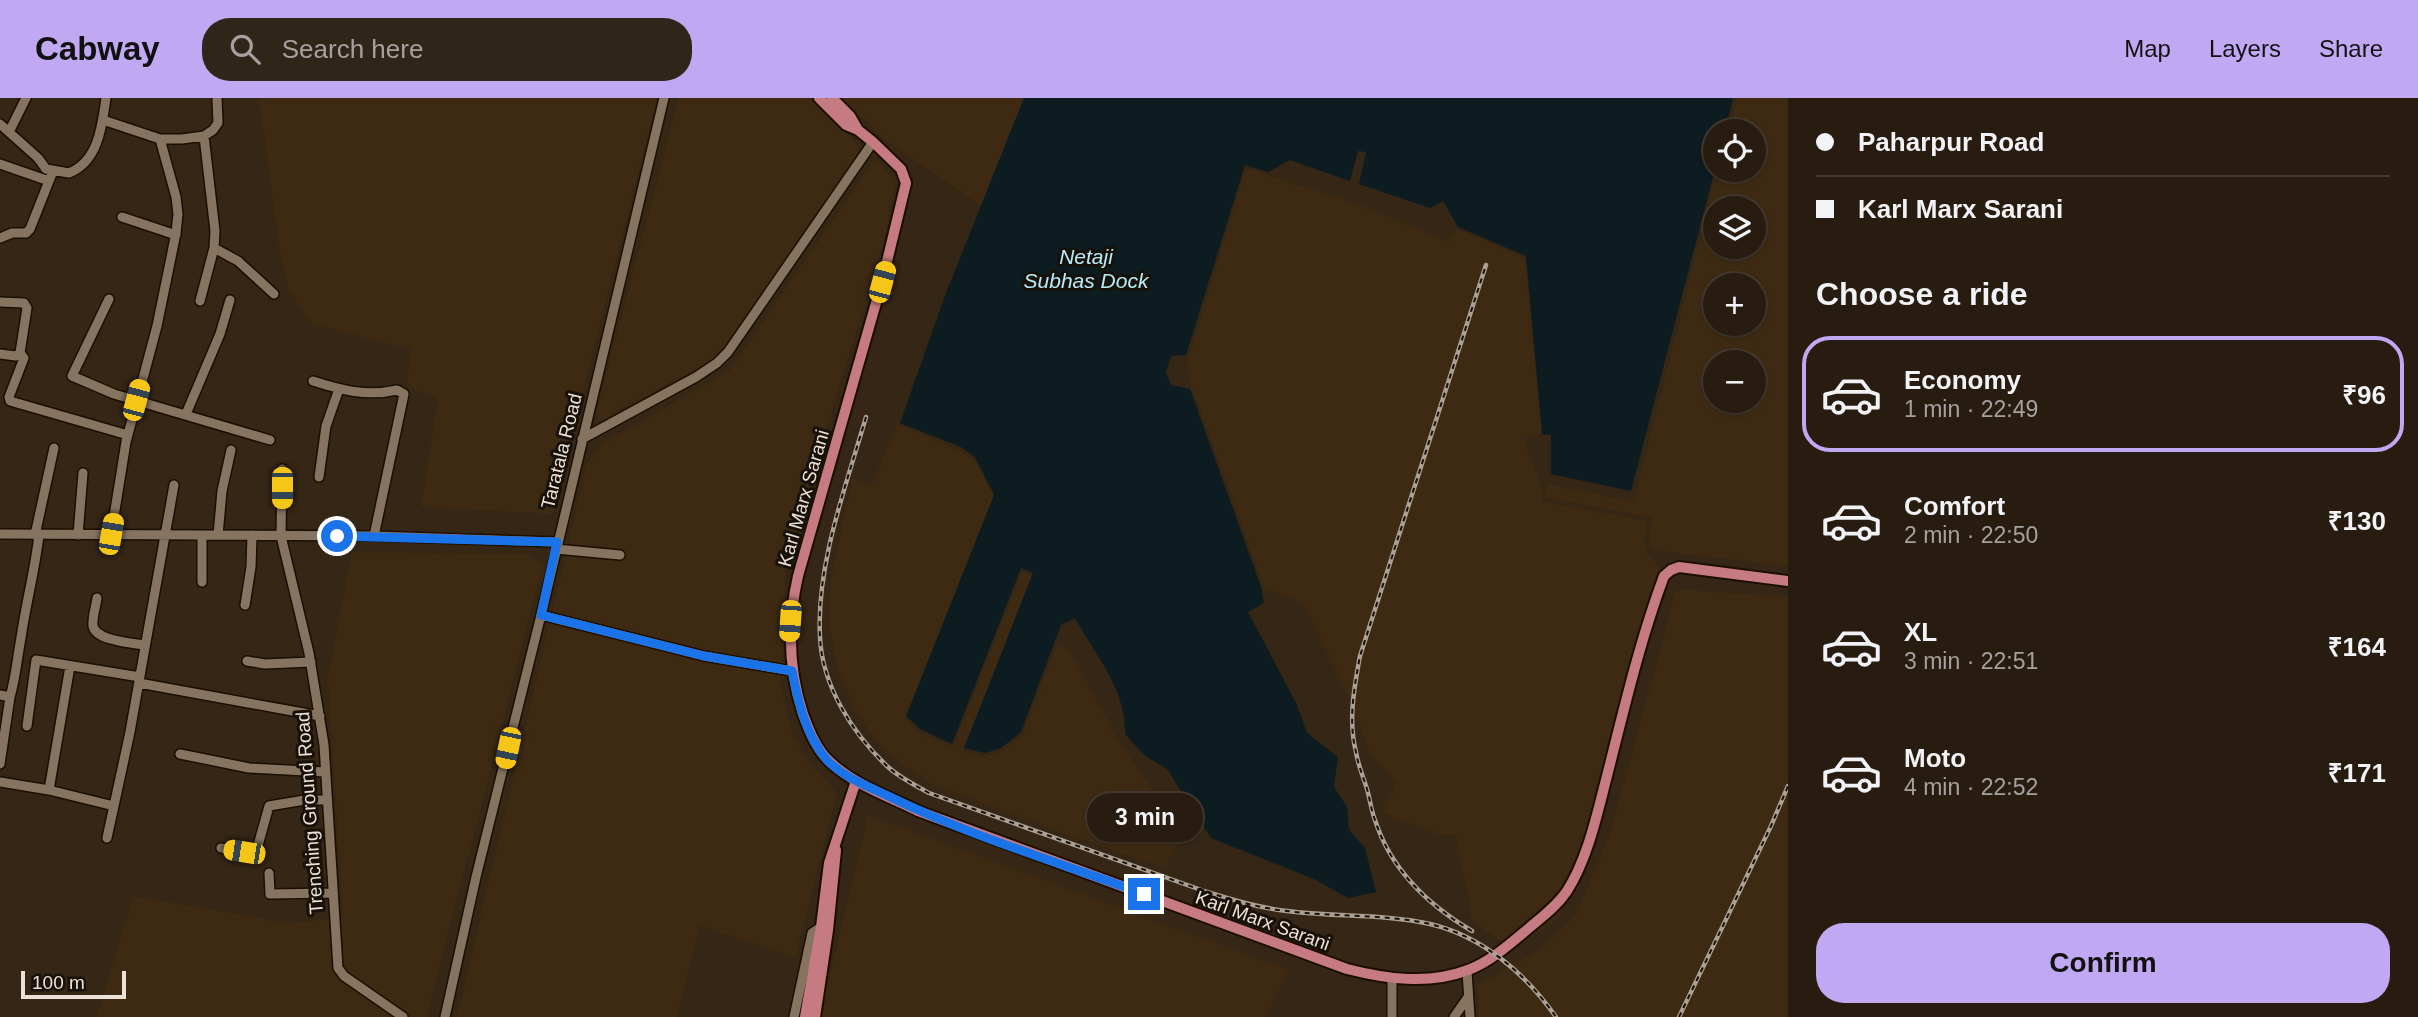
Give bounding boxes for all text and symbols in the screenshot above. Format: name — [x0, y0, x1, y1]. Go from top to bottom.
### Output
search box — [202, 18, 692, 81]
text: Cabway — [35, 30, 160, 67]
icon: search — [226, 30, 264, 68]
text: Search here — [282, 34, 423, 64]
text: Map — [2124, 35, 2171, 62]
text: Layers — [2209, 35, 2281, 62]
text: Share — [2319, 35, 2383, 62]
map controls — [1703, 119, 1766, 413]
button: locate — [1703, 119, 1766, 182]
text: Paharpur Road — [1858, 127, 2044, 157]
text: Karl Marx Sarani — [1858, 194, 2063, 224]
button: layers — [1703, 196, 1766, 259]
water label: Netaji Subhas Dock — [1024, 245, 1150, 292]
car — [867, 259, 898, 305]
button: + — [1703, 273, 1766, 336]
text: Choose a ride — [1816, 276, 2028, 312]
button: − — [1703, 350, 1766, 413]
icon: car — [1820, 363, 1883, 426]
text: Economy — [1904, 365, 2021, 395]
car — [121, 377, 152, 423]
text: ₹96 — [2342, 380, 2386, 410]
street label: Taratala Road — [537, 391, 586, 511]
text: 1 min · 22:49 — [1904, 396, 2038, 422]
street label: Karl Marx Sarani — [774, 427, 833, 569]
car — [272, 467, 293, 509]
icon: car — [1820, 489, 1883, 552]
text: Comfort — [1904, 491, 2005, 521]
text: ₹130 — [2328, 506, 2386, 536]
car — [98, 511, 125, 557]
route start — [321, 520, 353, 552]
text: 2 min · 22:50 — [1904, 522, 2038, 548]
car — [779, 599, 802, 643]
icon: car — [1820, 615, 1883, 678]
text: XL — [1904, 617, 1937, 647]
text: ₹164 — [2328, 632, 2386, 662]
text: 3 min · 22:51 — [1904, 648, 2038, 674]
street label: Trenching Ground Road — [292, 711, 327, 915]
car — [494, 725, 523, 771]
icon: car — [1820, 741, 1883, 804]
text: Moto — [1904, 743, 1966, 773]
text: ₹171 — [2328, 758, 2386, 788]
text: 4 min · 22:52 — [1904, 774, 2038, 800]
callout: 3 min — [1086, 792, 1202, 842]
text: 3 min — [1115, 804, 1175, 830]
car — [222, 838, 267, 866]
route end — [1128, 878, 1160, 910]
street label: Karl Marx Sarani — [1193, 886, 1333, 955]
button: Confirm — [1816, 923, 2390, 1003]
scale bar — [21, 968, 126, 1000]
text: 100 m — [32, 972, 85, 993]

